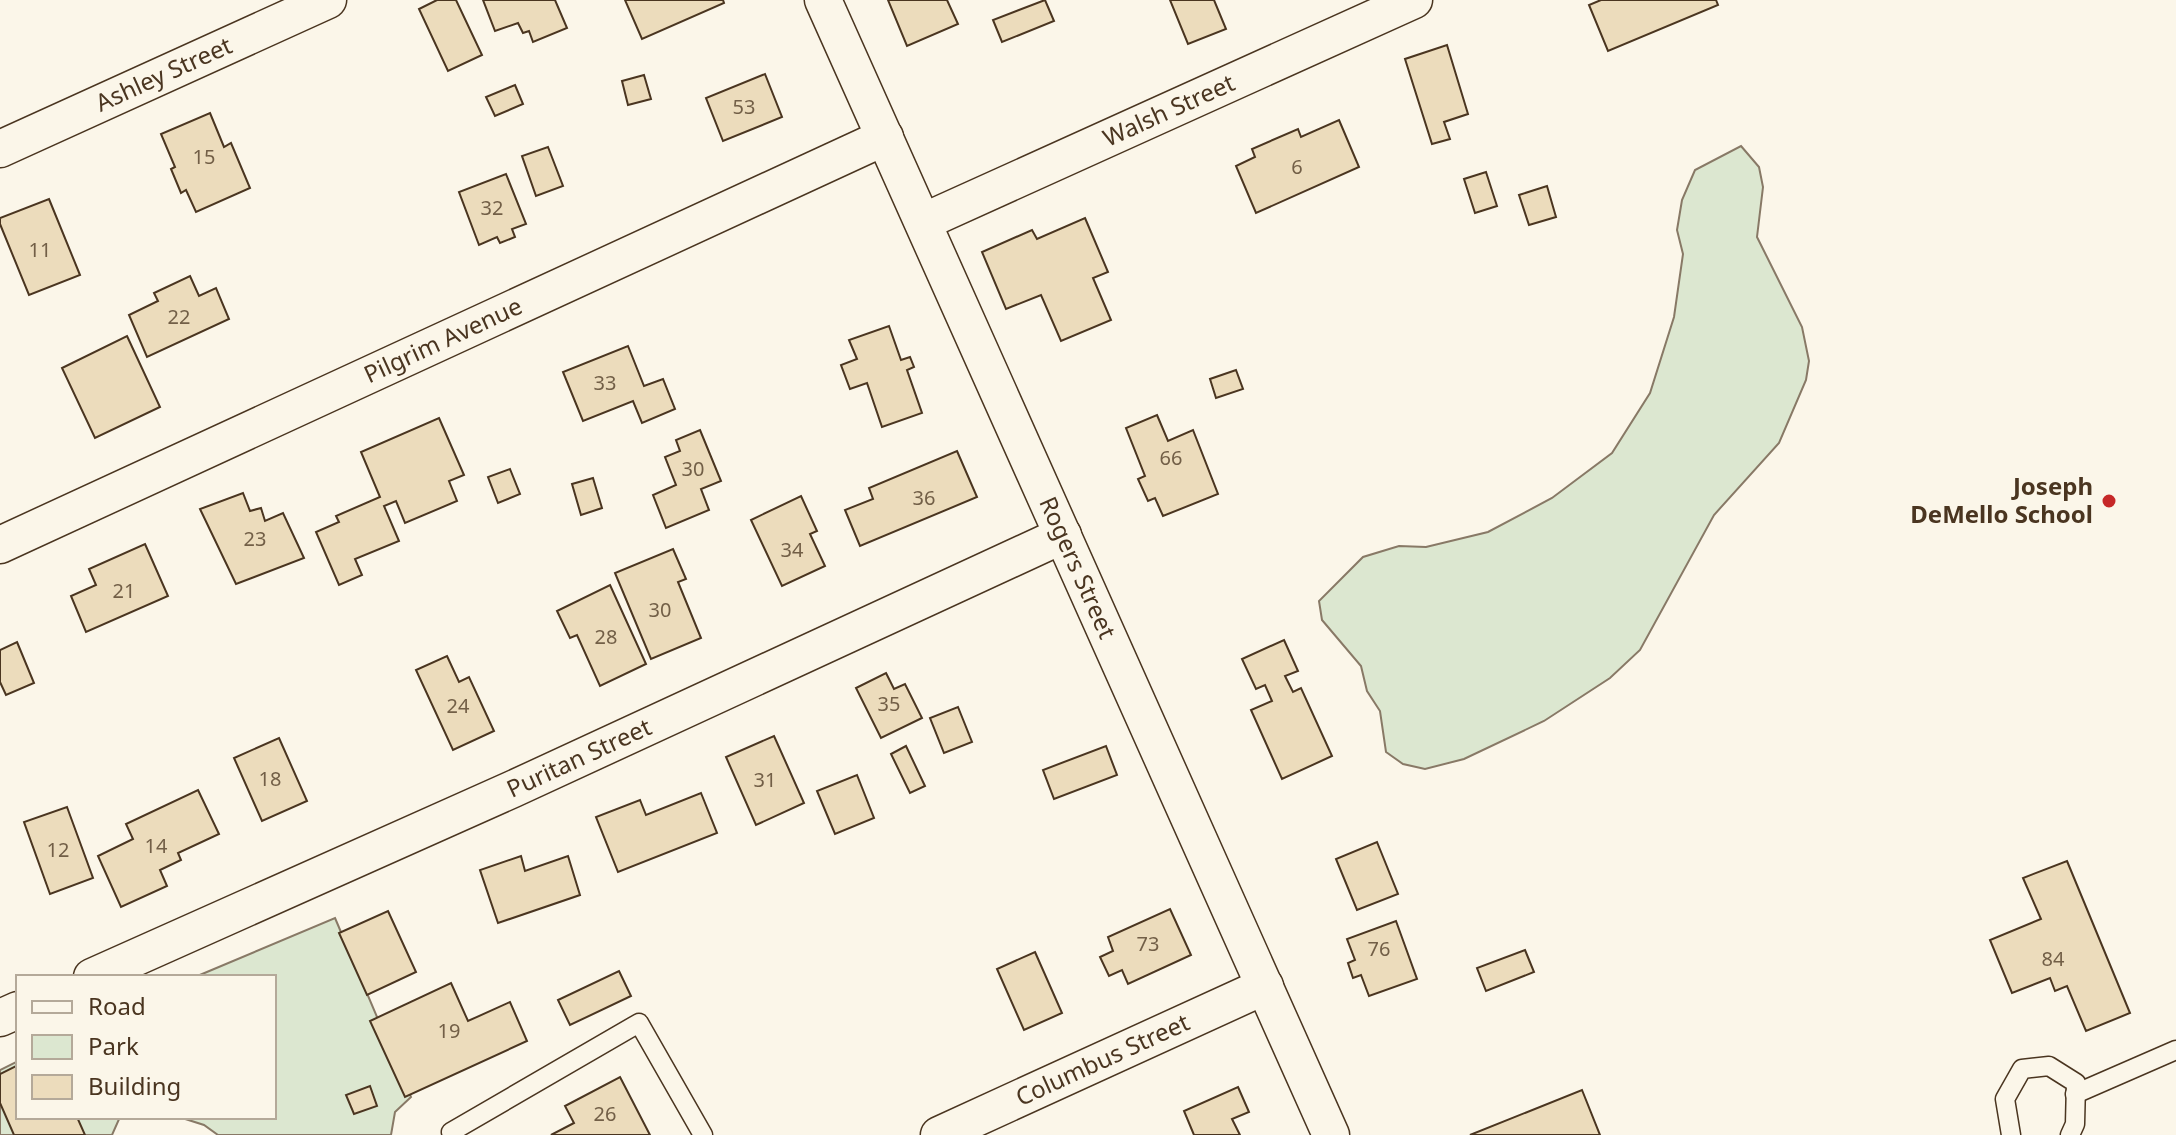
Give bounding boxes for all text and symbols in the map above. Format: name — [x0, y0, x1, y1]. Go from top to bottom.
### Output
street label: Ashley Street — [90, 28, 237, 119]
street label: Walsh Street — [1097, 65, 1240, 154]
house number: 53 — [733, 93, 755, 120]
house number: 15 — [193, 143, 215, 170]
house number: 6 — [1291, 153, 1303, 180]
house number: 32 — [481, 194, 503, 221]
house number: 11 — [29, 236, 51, 263]
street label: Pilgrim Avenue — [358, 289, 527, 390]
house number: 22 — [168, 303, 190, 330]
house number: 33 — [594, 369, 616, 396]
house number: 66 — [1160, 444, 1182, 471]
house number: 30 — [682, 455, 704, 482]
place label: Joseph DeMello School — [1910, 469, 2093, 530]
house number: 36 — [913, 484, 935, 511]
street label: Rogers Street — [1032, 491, 1125, 644]
marker: Joseph DeMello School — [2100, 492, 2118, 510]
house number: 23 — [244, 525, 266, 552]
house number: 34 — [781, 536, 804, 563]
house number: 21 — [113, 577, 135, 604]
house number: 30 — [649, 596, 671, 623]
house number: 28 — [595, 623, 617, 650]
house number: 35 — [878, 690, 900, 717]
house number: 24 — [447, 692, 470, 719]
street label: Puritan Street — [501, 709, 657, 805]
house number: 18 — [259, 765, 281, 792]
house number: 31 — [754, 766, 776, 793]
house number: 14 — [145, 832, 168, 859]
house number: 12 — [47, 836, 69, 863]
house number: 73 — [1137, 930, 1159, 957]
house number: 76 — [1368, 935, 1390, 962]
house number: 84 — [2042, 945, 2065, 972]
legend — [16, 975, 276, 1119]
text: Road — [88, 989, 146, 1022]
street label: Columbus Street — [1010, 1005, 1195, 1113]
house number: 19 — [438, 1017, 460, 1044]
text: Park — [88, 1029, 139, 1062]
text: Building — [88, 1069, 181, 1102]
house number: 26 — [594, 1100, 616, 1127]

